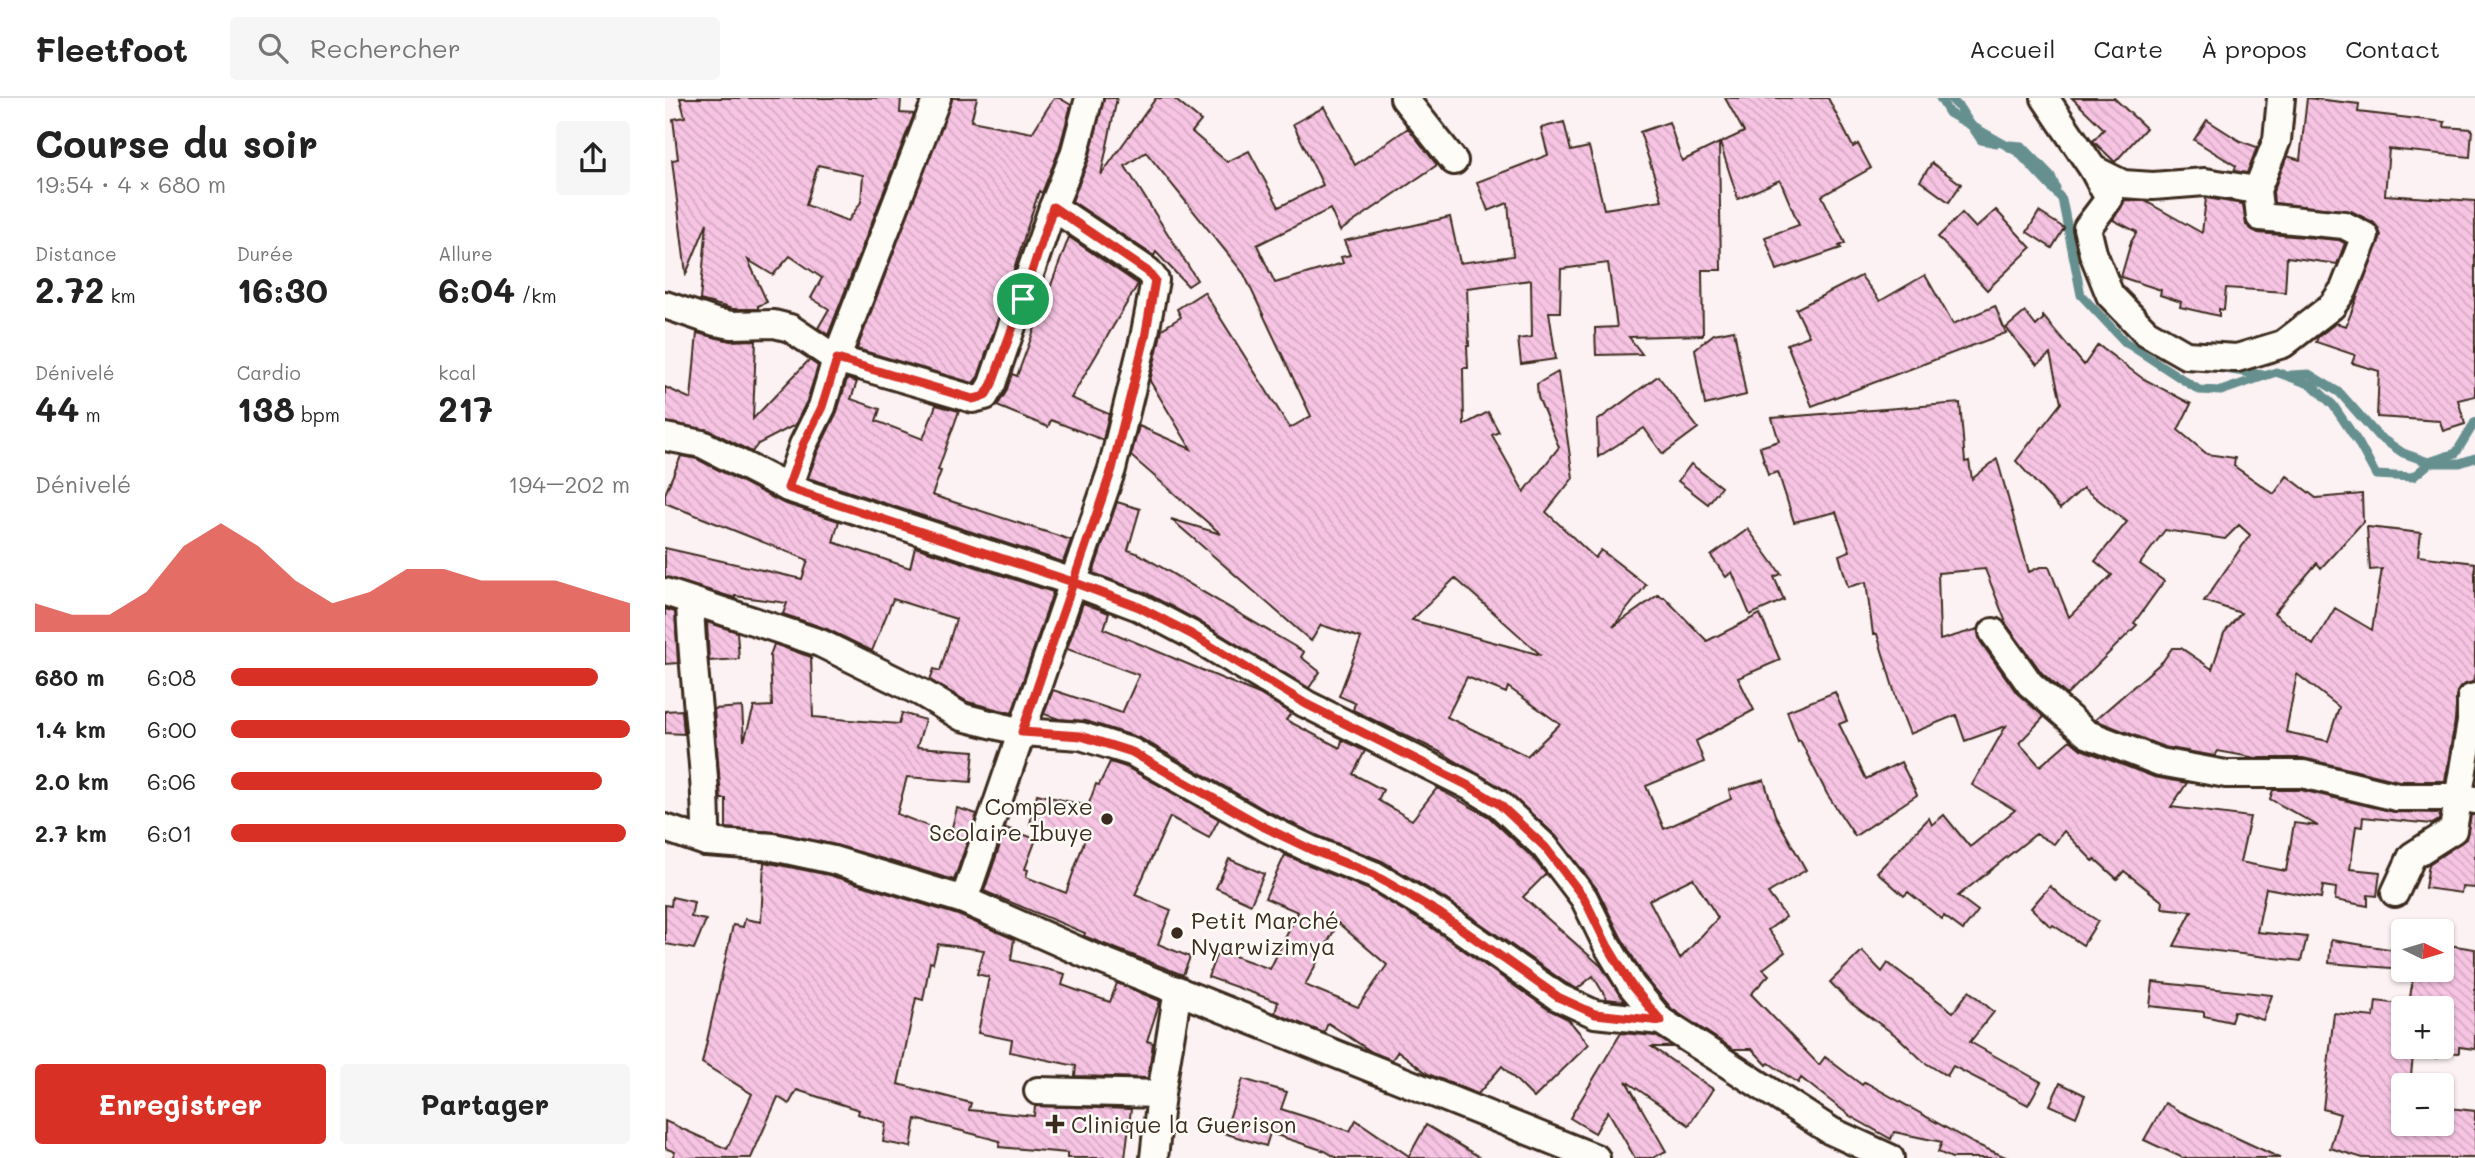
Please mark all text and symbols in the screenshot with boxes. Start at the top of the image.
search box [230,17,720,80]
text: Fleetfoot [35,27,188,70]
icon: search [254,29,292,67]
text: Rechercher [310,31,461,65]
text: Accueil [1969,33,2055,64]
text: Carte [2093,33,2163,64]
text: À propos [2201,33,2307,64]
text: Contact [2345,33,2440,64]
text: Course du soir [35,118,318,168]
button: share [556,121,630,195]
text: 19:54 · 4 × 680 m [35,169,226,199]
text: Distance [35,241,117,266]
text: Durée [237,241,293,266]
text: Allure [438,241,493,266]
text: 2.72 [35,266,104,312]
text: 16:30 [237,266,328,312]
text: 6:04 [438,266,515,312]
pin [993,269,1053,329]
icon: arrive [1004,280,1042,318]
text: km [104,283,136,308]
text: /km [515,283,557,308]
text: Dénivelé [35,360,115,385]
text: Cardio [237,360,301,385]
text: kcal [438,360,476,385]
text: 44 [35,385,79,431]
text: 138 [237,385,295,431]
text: 217 [438,385,493,431]
text: m [79,402,101,427]
text: bpm [295,402,340,427]
text: Dénivelé [35,469,131,499]
text: 194–202 m [508,469,630,499]
text: 680 m [35,662,105,692]
text: 6:08 [147,662,196,692]
text: 1.4 km [35,714,106,744]
text: 6:00 [147,714,196,744]
text: 2.0 km [35,766,109,796]
text: 6:06 [147,766,196,796]
place label: Complexe Scolaire Ibuye [929,791,1093,847]
marker: Complexe Scolaire Ibuye [1099,811,1115,827]
text: 2.7 km [35,818,107,848]
text: 6:01 [147,818,193,848]
place label: Petit Marché Nyarwizimya [1191,905,1339,961]
north arrow [2391,919,2453,982]
map controls [2391,919,2454,1136]
marker: Petit Marché Nyarwizimya [1169,925,1185,941]
button: + [2391,996,2454,1059]
button: Enregistrer [35,1064,326,1144]
button: Partager [340,1064,630,1144]
button: − [2391,1073,2454,1136]
place label: Clinique la Guerison [1071,1109,1296,1139]
marker: Clinique la Guerison [1045,1114,1065,1134]

